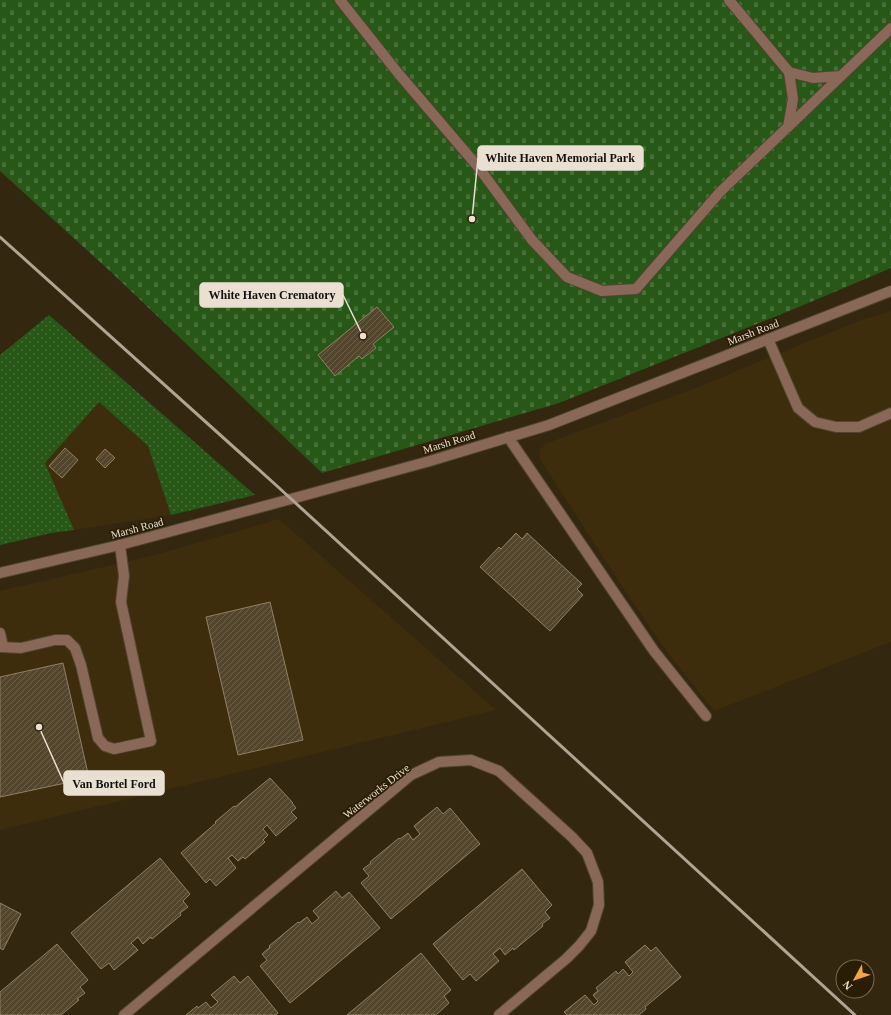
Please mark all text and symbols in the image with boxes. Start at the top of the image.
callout: White Haven Memorial Park [478,146,643,170]
text: White Haven Memorial Park [485,151,635,165]
callout: White Haven Crematory [200,283,343,307]
text: White Haven Crematory [208,288,336,302]
street label: Marsh Road [726,317,781,347]
street label: Marsh Road [421,428,477,456]
street label: Marsh Road [109,515,165,541]
street label: Waterworks Drive [341,761,412,821]
callout: Van Bortel Ford [64,771,164,795]
text: Van Bortel Ford [72,777,156,791]
north arrow [835,959,875,999]
text: N [840,978,854,992]

